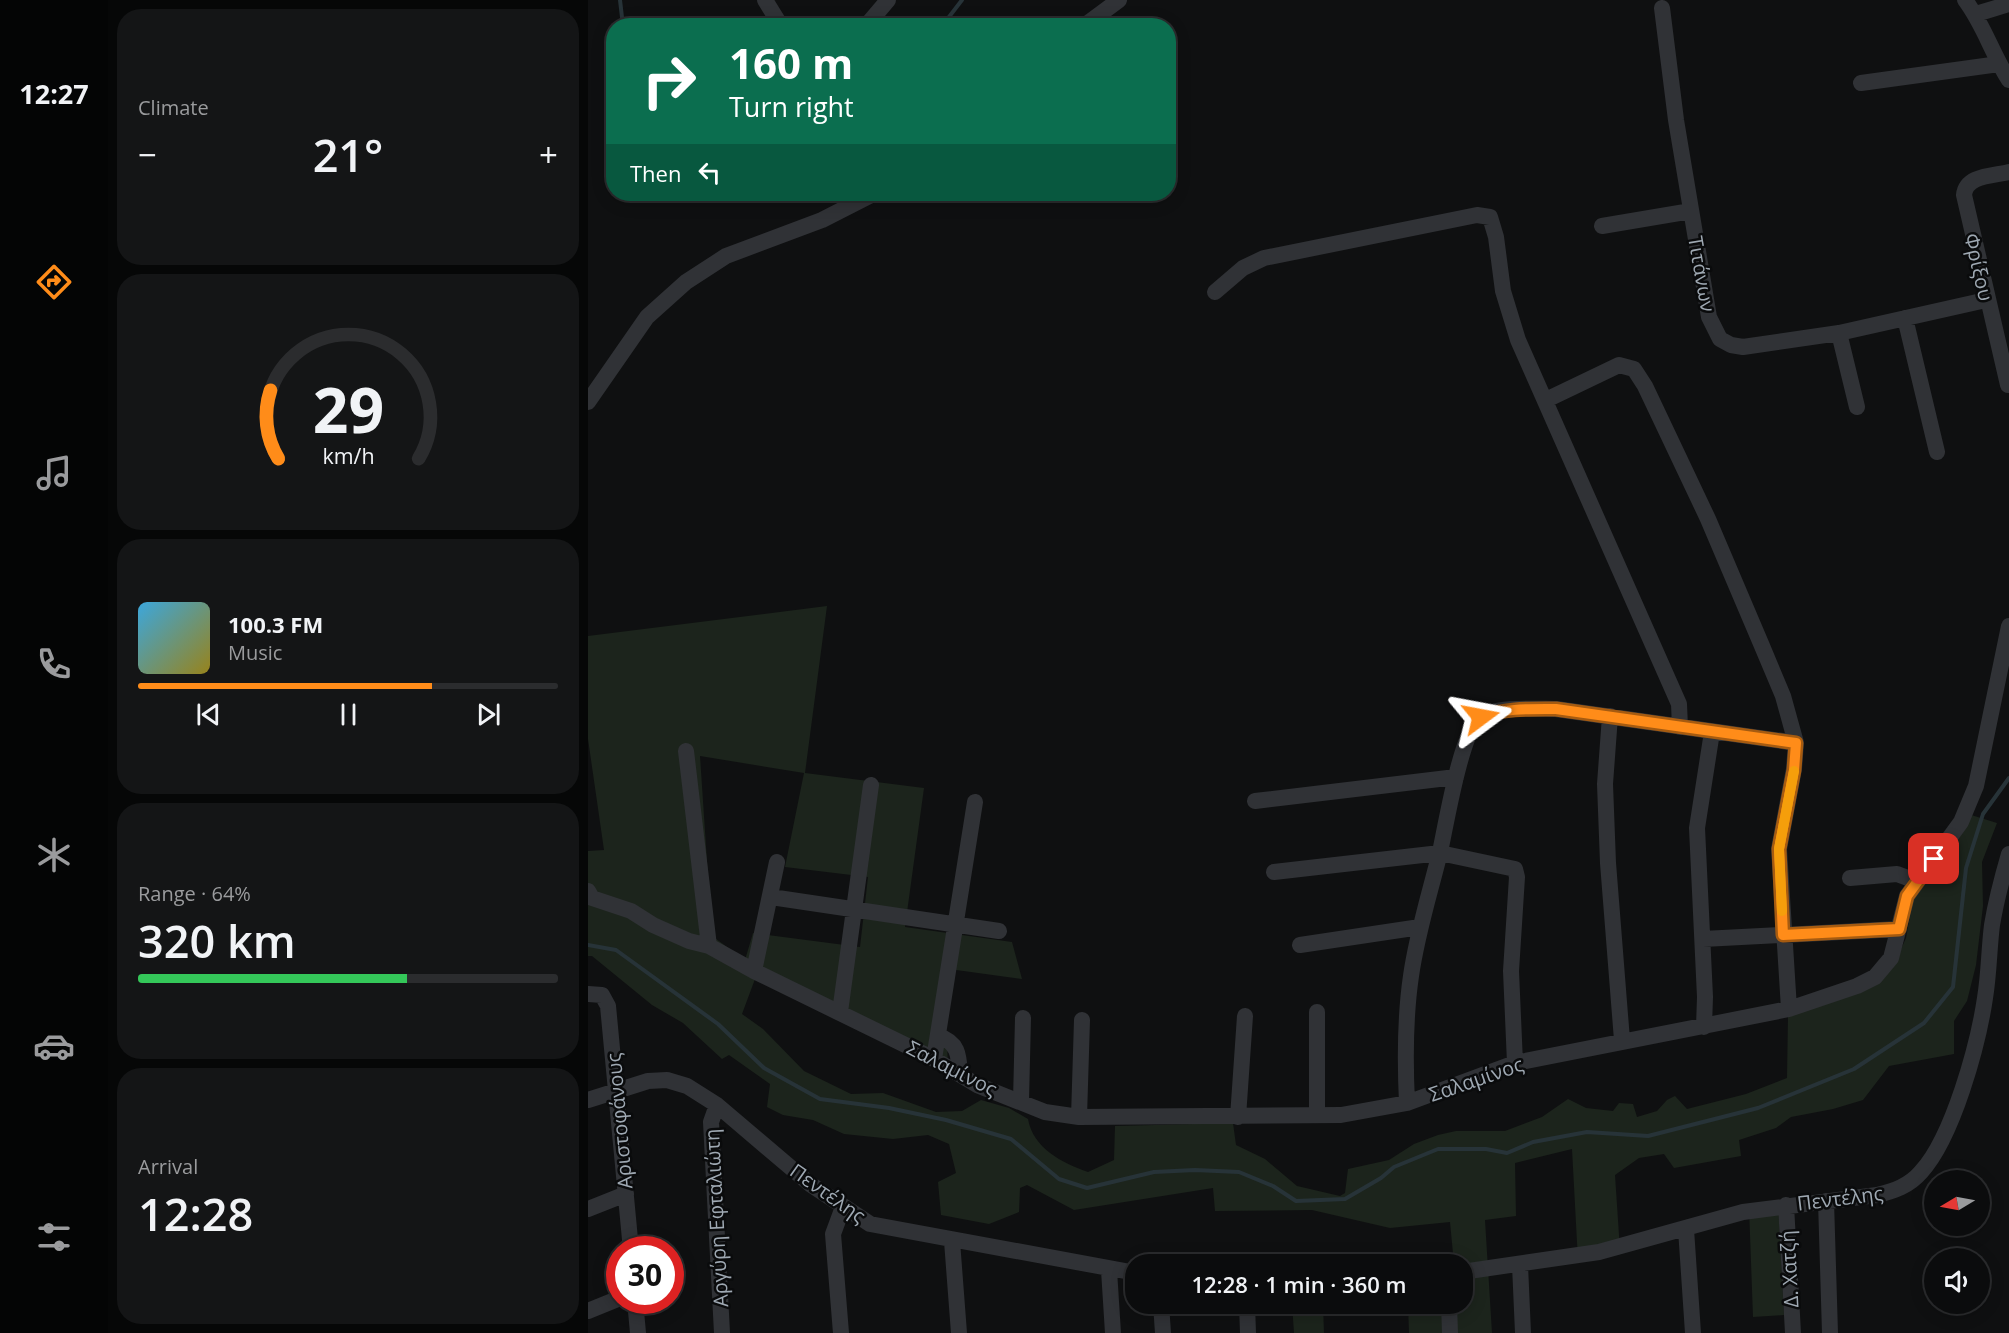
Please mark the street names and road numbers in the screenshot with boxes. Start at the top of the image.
street label: Φρίξου [1958,231,2000,303]
street label: Τιτάνων [1682,234,1722,314]
street label: Σαλαμίνος [902,1034,1002,1102]
street label: Σαλαμίνος [1425,1050,1527,1108]
street label: Αριστοφάνους [600,1052,638,1190]
street label: Αργύρη Εφταλιώτη [698,1128,734,1308]
street label: Πεντέλης [785,1157,871,1229]
street label: Πεντέλης [1795,1179,1885,1217]
street label: Δ. Χατζή [1773,1230,1805,1308]

